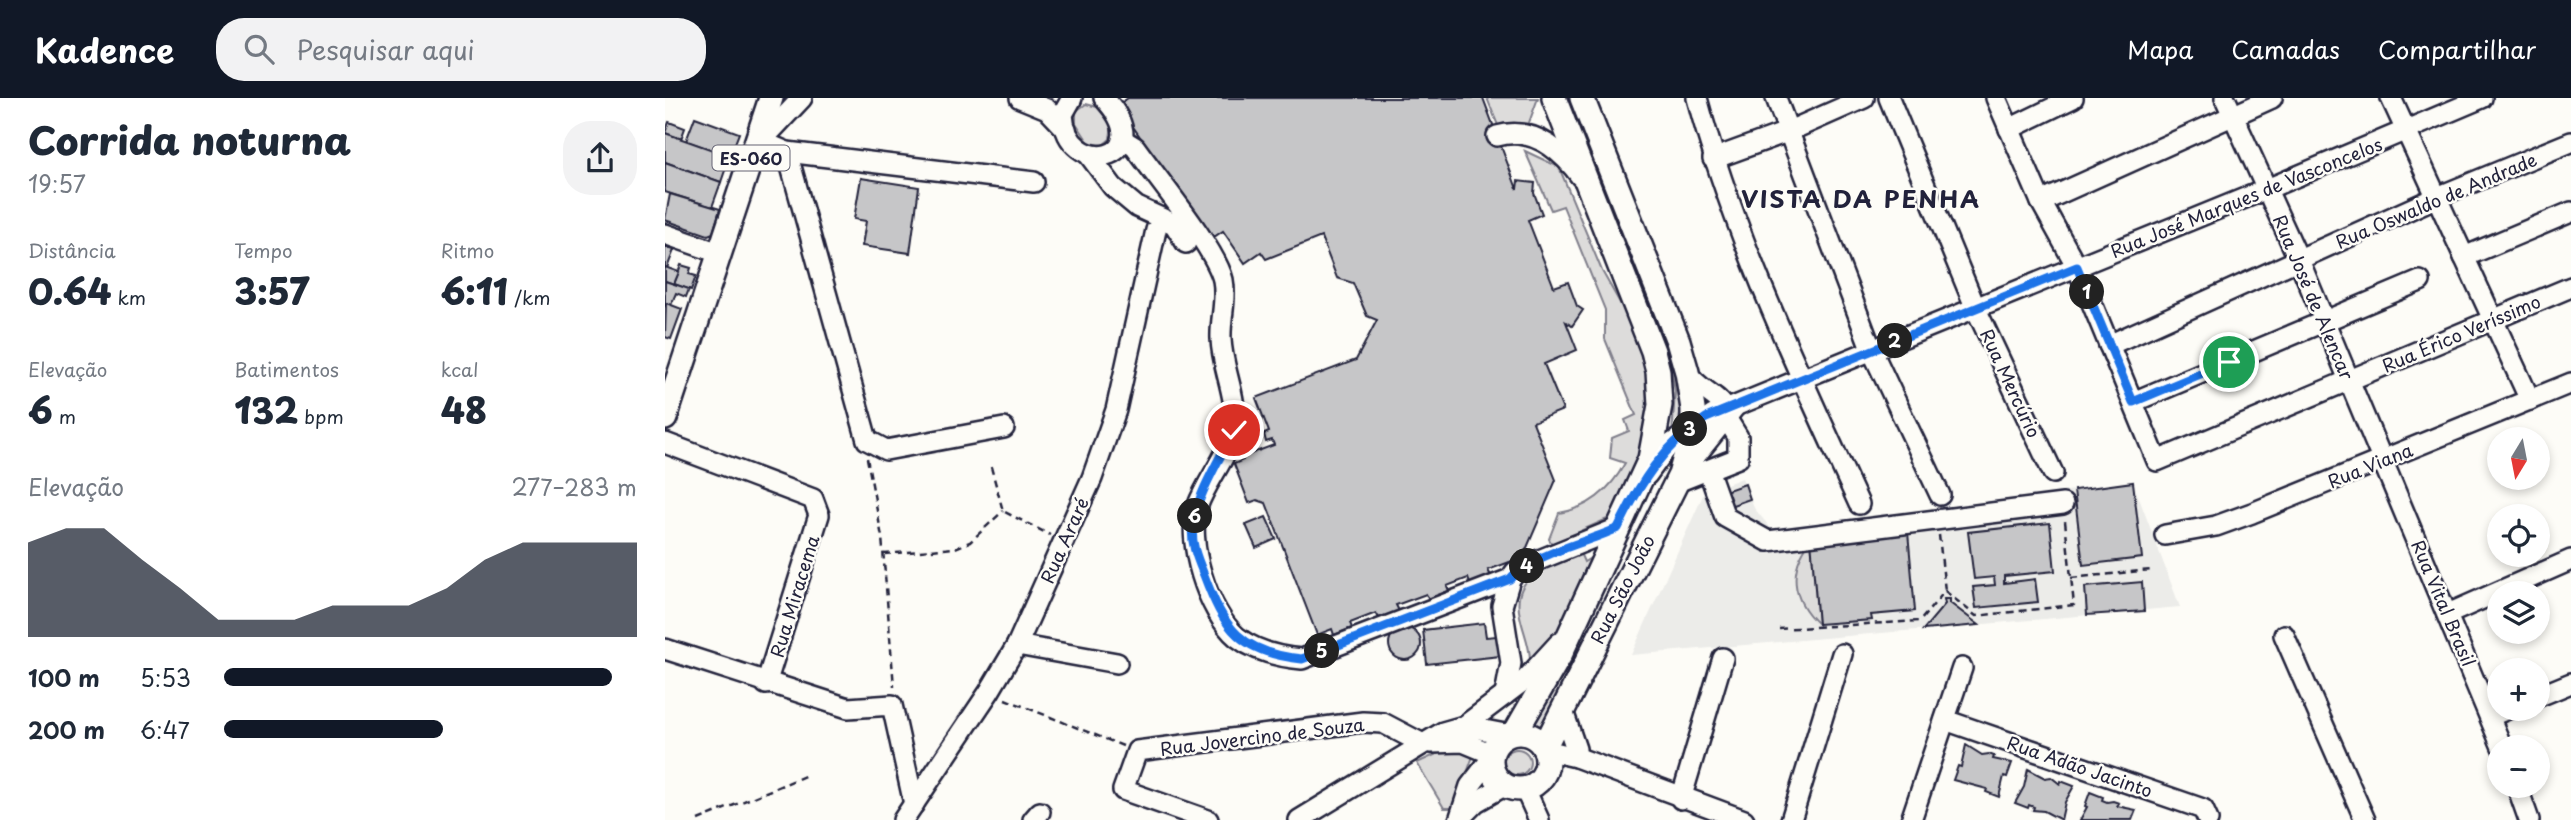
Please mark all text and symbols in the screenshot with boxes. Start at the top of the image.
search box [216,18,706,81]
text: Kadence [35,24,174,74]
icon: search [240,30,278,68]
text: Pesquisar aqui [296,30,475,69]
text: Mapa [2127,31,2193,67]
text: Camadas [2231,31,2340,67]
text: Compartilhar [2378,31,2536,67]
text: Corrida noturna [28,111,351,168]
button: share [563,121,637,195]
street label: Rua José Marques de Vasconcelos [2106,130,2386,264]
street label: Rua Oswaldo de Andrade [2331,145,2541,255]
road number: ES-060 [713,146,789,170]
text: 19:57 [28,166,86,201]
district label: VISTA DA PENHA [1741,180,1981,216]
street label: Rua José de Alencar [2267,210,2361,384]
text: Distância [28,236,116,264]
text: Tempo [234,236,292,264]
text: Ritmo [441,236,494,264]
text: 0.64 [28,264,111,317]
text: 3:57 [234,264,310,317]
text: 6:11 [441,264,508,317]
pin: 1 [2069,274,2105,310]
text: 1 [2082,277,2091,305]
text: km [111,283,146,311]
text: /km [508,283,551,311]
street label: Rua Érico Veríssimo [2378,287,2544,379]
pin: 2 [1877,324,1913,358]
street label: Rua Mercúrio [1974,324,2048,442]
text: 2 [1888,326,1901,354]
pin [2199,332,2259,392]
icon: arrive [2210,343,2248,381]
text: Elevação [28,355,107,383]
text: Batimentos [234,355,339,383]
text: kcal [441,355,479,383]
text: 6 [28,383,53,436]
text: 132 [234,383,298,436]
text: 48 [441,383,487,436]
pin [1204,400,1264,460]
text: m [53,402,76,430]
text: bpm [298,402,344,430]
icon: check [1215,411,1253,449]
pin: 3 [1672,412,1707,446]
text: 3 [1683,414,1696,442]
north arrow [2487,427,2550,490]
map controls [2487,427,2550,798]
street label: Rua Viana [2323,435,2417,494]
text: Elevação [28,469,124,504]
text: 277–283 m [511,469,637,504]
street label: Rua Araré [1033,493,1095,587]
pin: 6 [1177,498,1213,534]
text: 6 [1188,501,1201,529]
button: locate [2487,504,2550,567]
street label: Rua São João [1583,530,1661,648]
street label: Rua Miracema [763,531,826,660]
street label: Rua Vital Brasil [2405,536,2483,670]
pin: 4 [1509,548,1545,584]
text: 4 [1520,551,1533,579]
button: layers [2487,581,2550,644]
pin: 5 [1305,634,1339,668]
text: 5 [1315,636,1328,664]
button: + [2487,658,2550,721]
text: 100 m [28,660,100,695]
text: 5:53 [140,660,191,695]
street label: Rua Jovercino de Souza [1158,710,1366,762]
text: 200 m [28,712,105,747]
text: 6:47 [140,712,190,747]
street label: Rua Adão Jacinto [2004,728,2156,804]
button: − [2487,735,2550,798]

